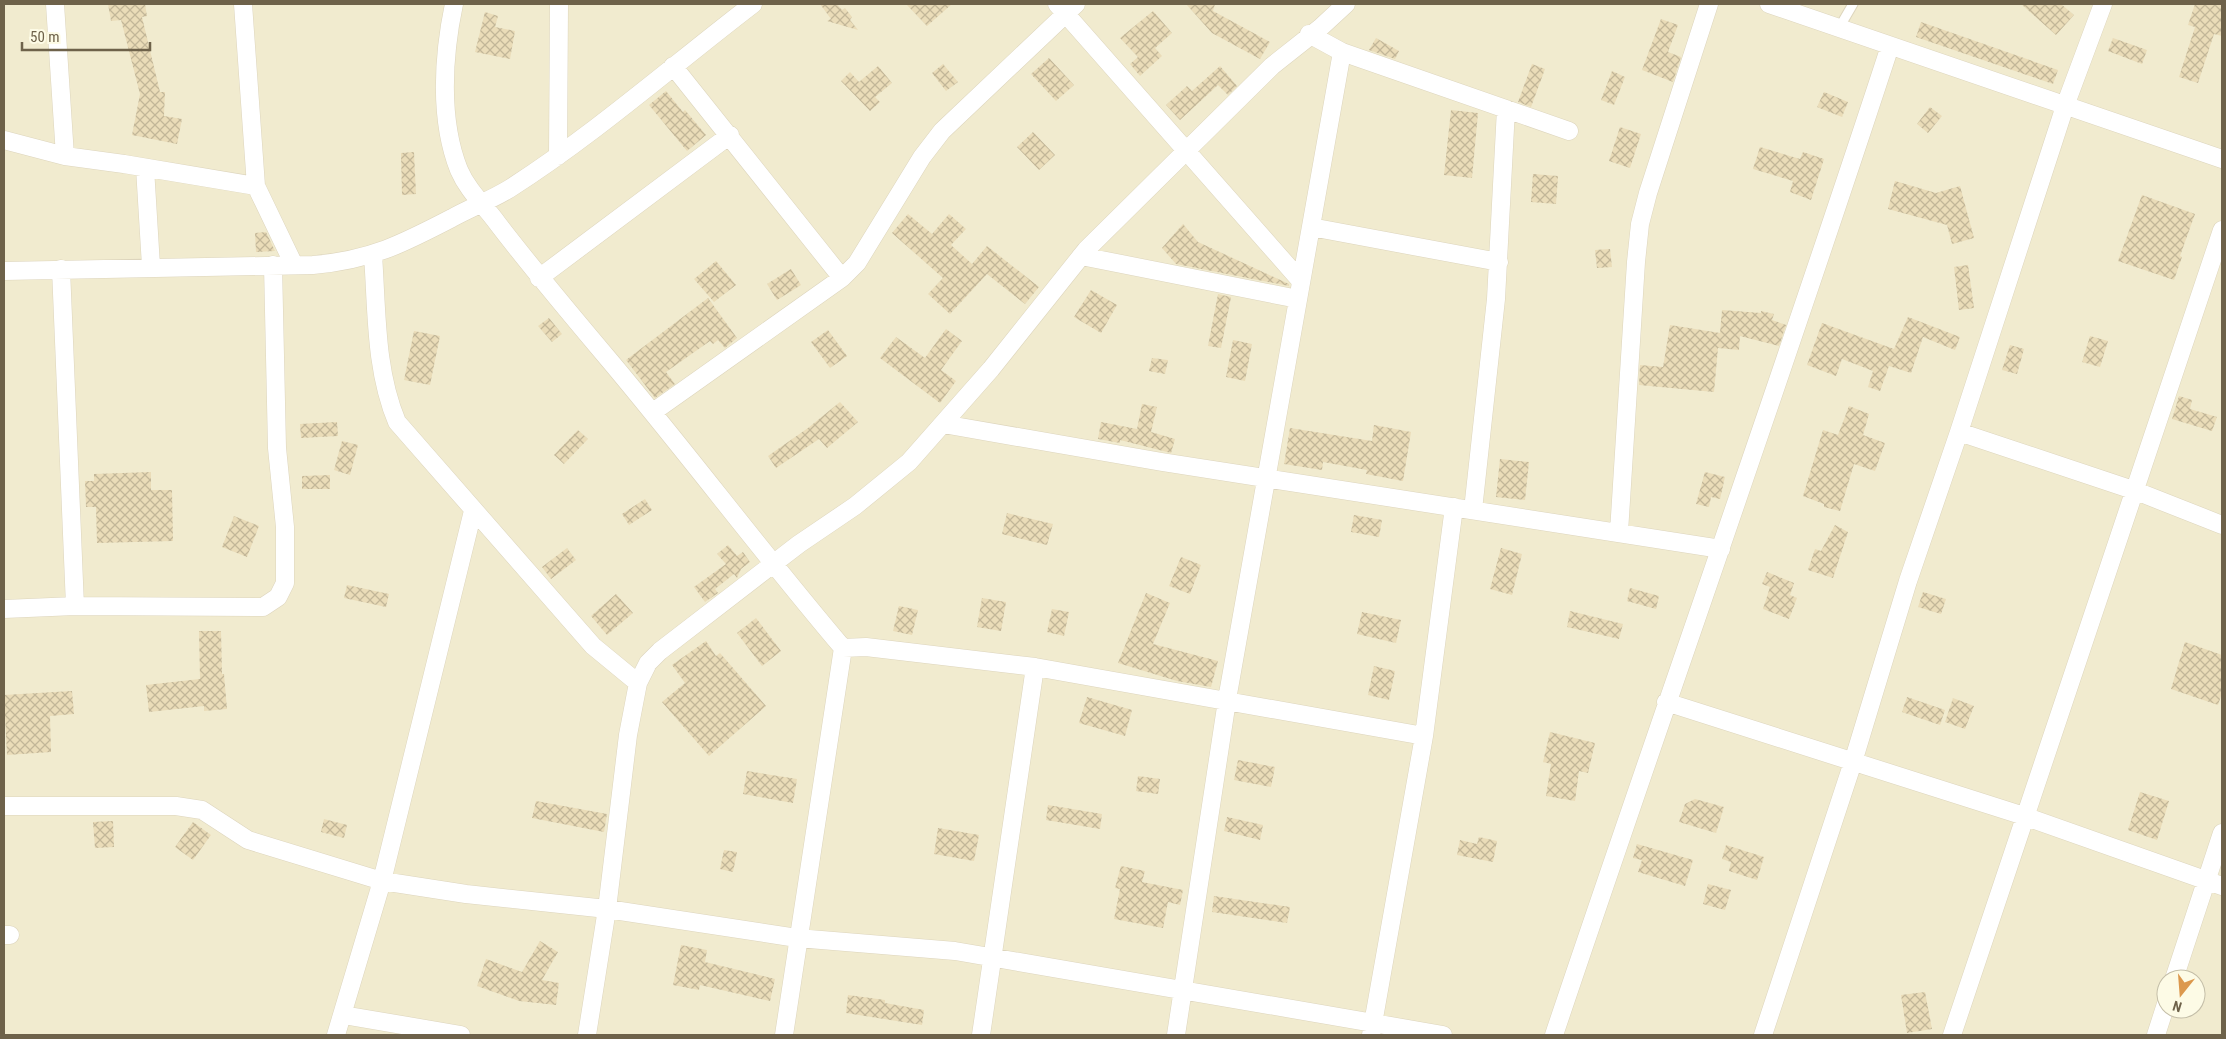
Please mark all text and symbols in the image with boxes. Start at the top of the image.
scale bar [22,20,150,52]
text: 50 m [30,28,60,46]
north arrow [2156,969,2206,1019]
text: N [2171,998,2184,1015]

